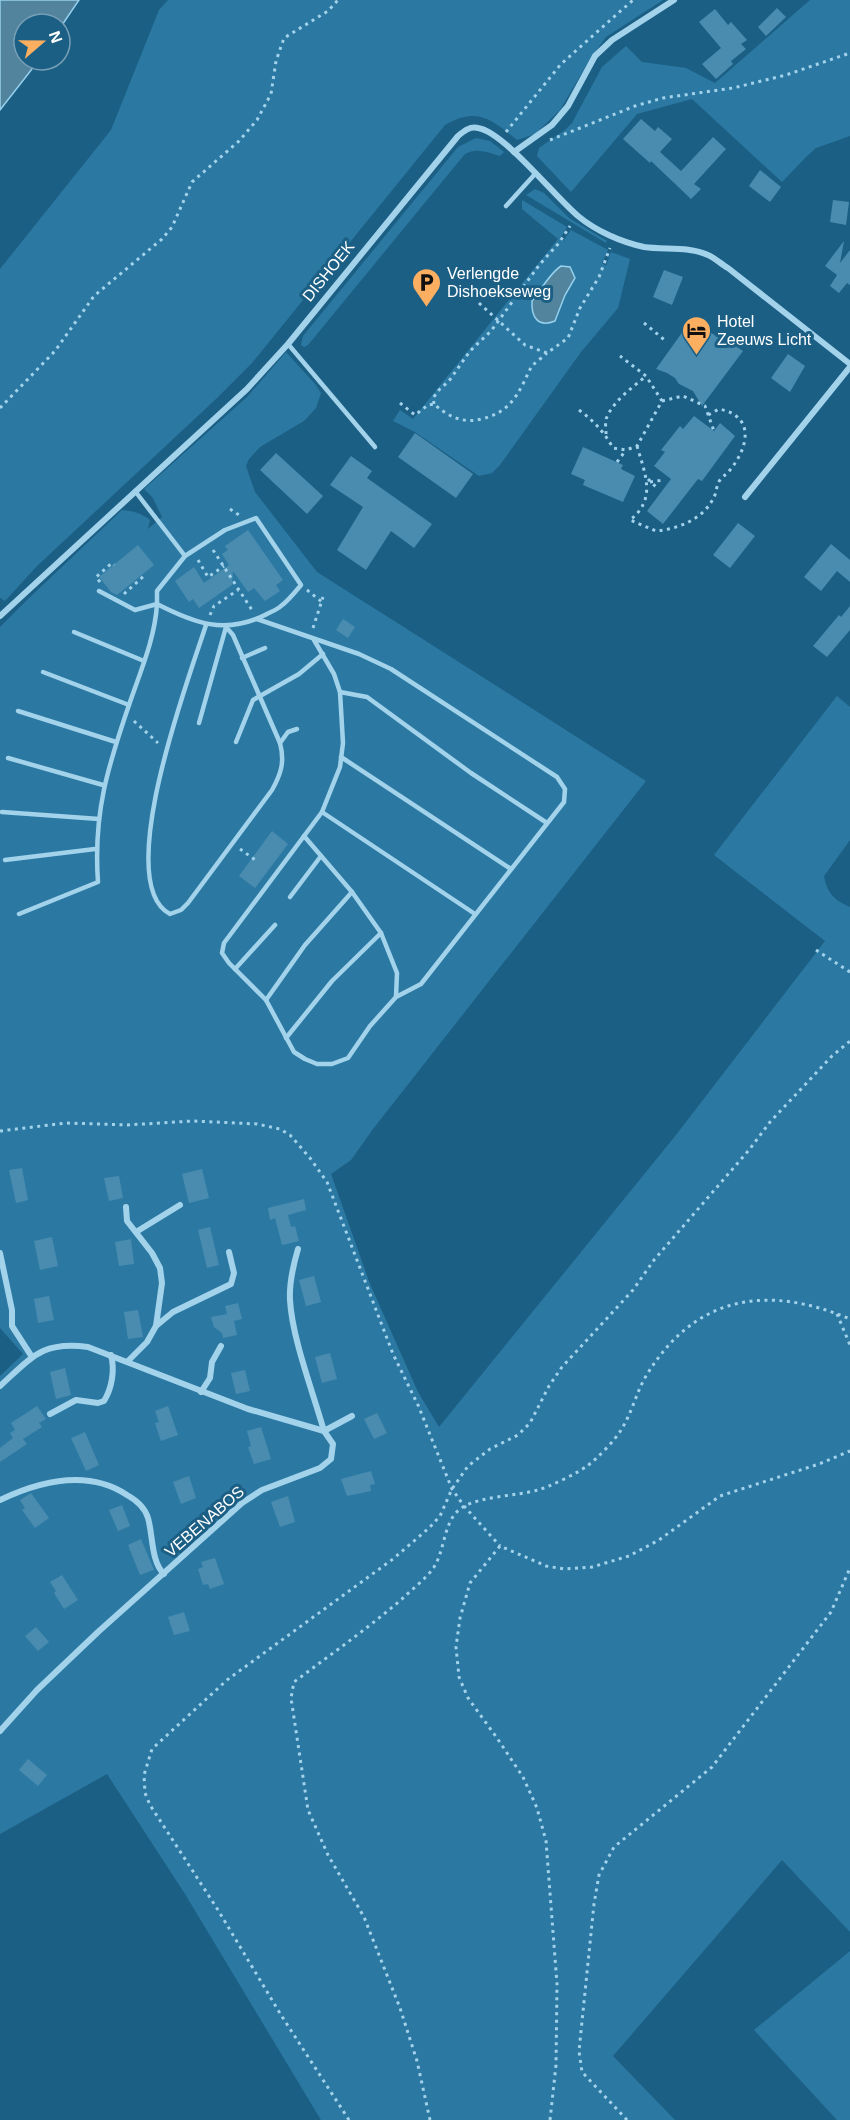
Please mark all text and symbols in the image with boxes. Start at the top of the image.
north arrow [12,12,72,72]
text: N [46,29,66,45]
street label: DISHOEK [299,238,358,305]
place label: Verlengde Dishoekseweg [447,265,551,300]
parking icon: Verlengde Dishoekseweg [410,266,442,308]
place label: Hotel Zeeuws Licht [717,313,812,348]
hotel icon: Hotel Zeeuws Licht [680,314,712,356]
street label: VEBENABOS [162,1483,247,1560]

